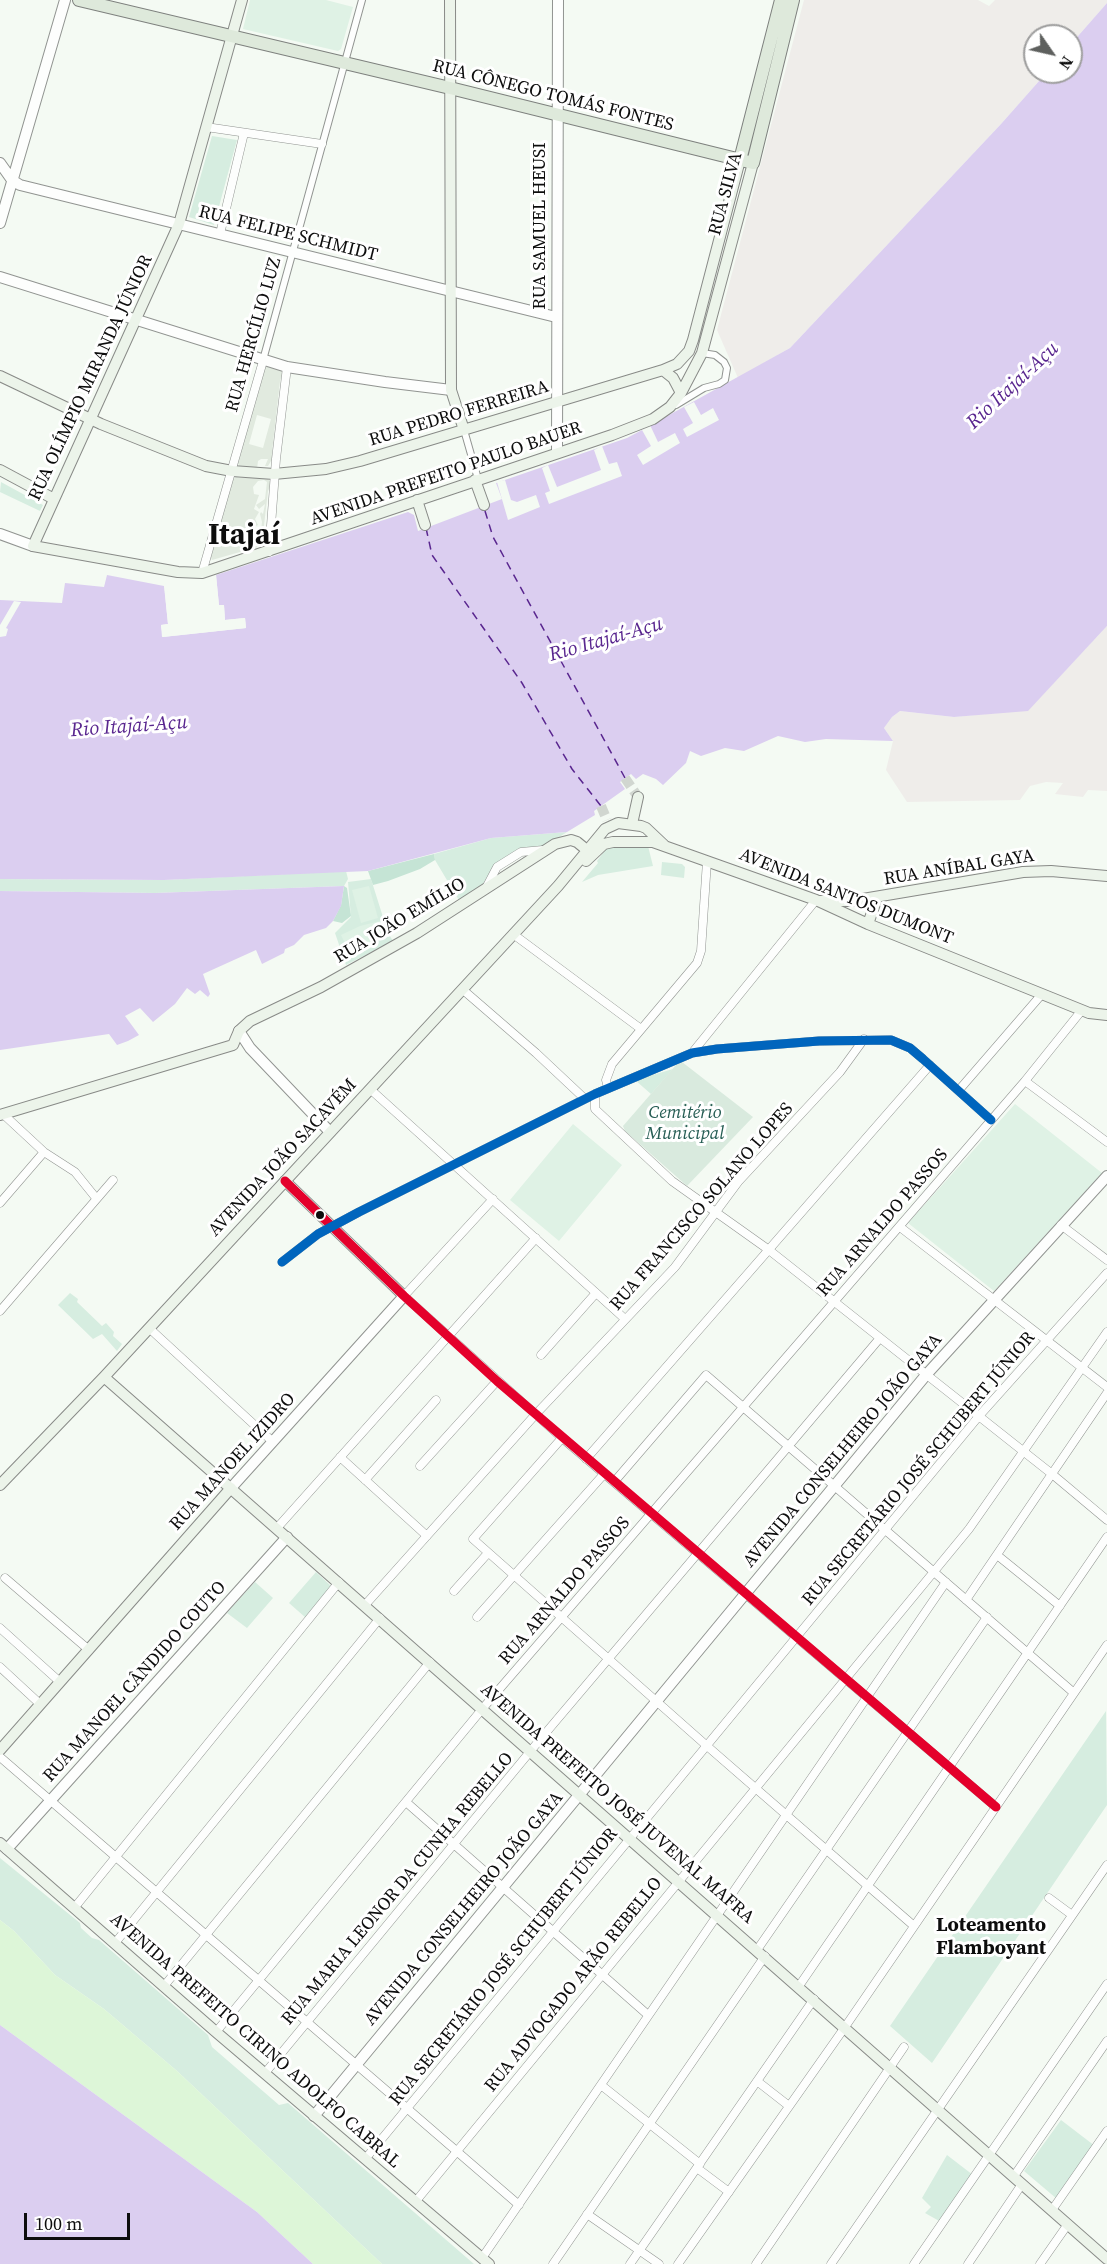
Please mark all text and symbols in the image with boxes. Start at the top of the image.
north arrow [1023,24,1083,84]
text: N [1054,52,1079,74]
street label: RUA CÔNEGO TOMÁS FONTES [430,56,676,136]
street label: RUA SAMUEL HEUSI [529,142,551,310]
street label: RUA SILVA [705,150,747,238]
street label: RUA FELIPE SCHMIDT [196,201,380,267]
street label: RUA OLÍMPIO MIRANDA JÚNIOR [24,252,158,504]
street label: RUA HERCÍLIO LUZ [222,255,286,415]
water label: Rio Itajaí-Açu [962,337,1064,435]
street label: RUA PEDRO FERREIRA [367,376,551,452]
street label: AVENIDA PREFEITO PAULO BAUER [307,417,585,531]
district label: Itajaí [208,518,280,554]
water label: Rio Itajaí-Açu [546,612,666,668]
water label: Rio Itajaí-Açu [70,711,188,743]
street label: AVENIDA SANTOS DUMONT [736,844,956,950]
street label: RUA ANÍBAL GAYA [882,845,1036,891]
street label: RUA JOÃO EMÍLIO [331,873,469,969]
street label: AVENIDA JOÃO SACAVÉM [204,1075,362,1241]
street label: RUA FRANCISCO SOLANO LOPES [606,1099,798,1315]
park label: Cemitério Municipal [646,1102,724,1144]
street label: RUA ARNALDO PASSOS [813,1145,953,1301]
unlabelled marker [314,1209,326,1221]
street label: RUA SECRETÁRIO JOSÉ SCHUBERT JÚNIOR [798,1328,1040,1610]
street label: AVENIDA CONSELHEIRO JOÃO GAYA [739,1330,947,1572]
street label: RUA MANOEL IZIDRO [166,1389,300,1535]
street label: RUA ARNALDO PASSOS [495,1513,635,1669]
street label: RUA MANOEL CÂNDIDO COUTO [39,1577,231,1787]
street label: AVENIDA PREFEITO JOSÉ JUVENAL MAFRA [476,1679,758,1929]
street label: RUA MARIA LEONOR DA CUNHA REBELLO [277,1748,519,2030]
street label: AVENIDA CONSELHEIRO JOÃO GAYA [360,1788,568,2030]
street label: RUA SECRETÁRIO JOSÉ SCHUBERT JÚNIOR [385,1824,623,2110]
street label: RUA ADVOGADO ARÃO REBELLO [481,1873,667,2097]
street label: AVENIDA PREFEITO CIRINO ADOLFO CABRAL [105,1909,405,2173]
district label: Loteamento Flamboyant [936,1914,1046,1961]
scale bar [27,2201,134,2239]
text: 100 m [35,2211,82,2236]

